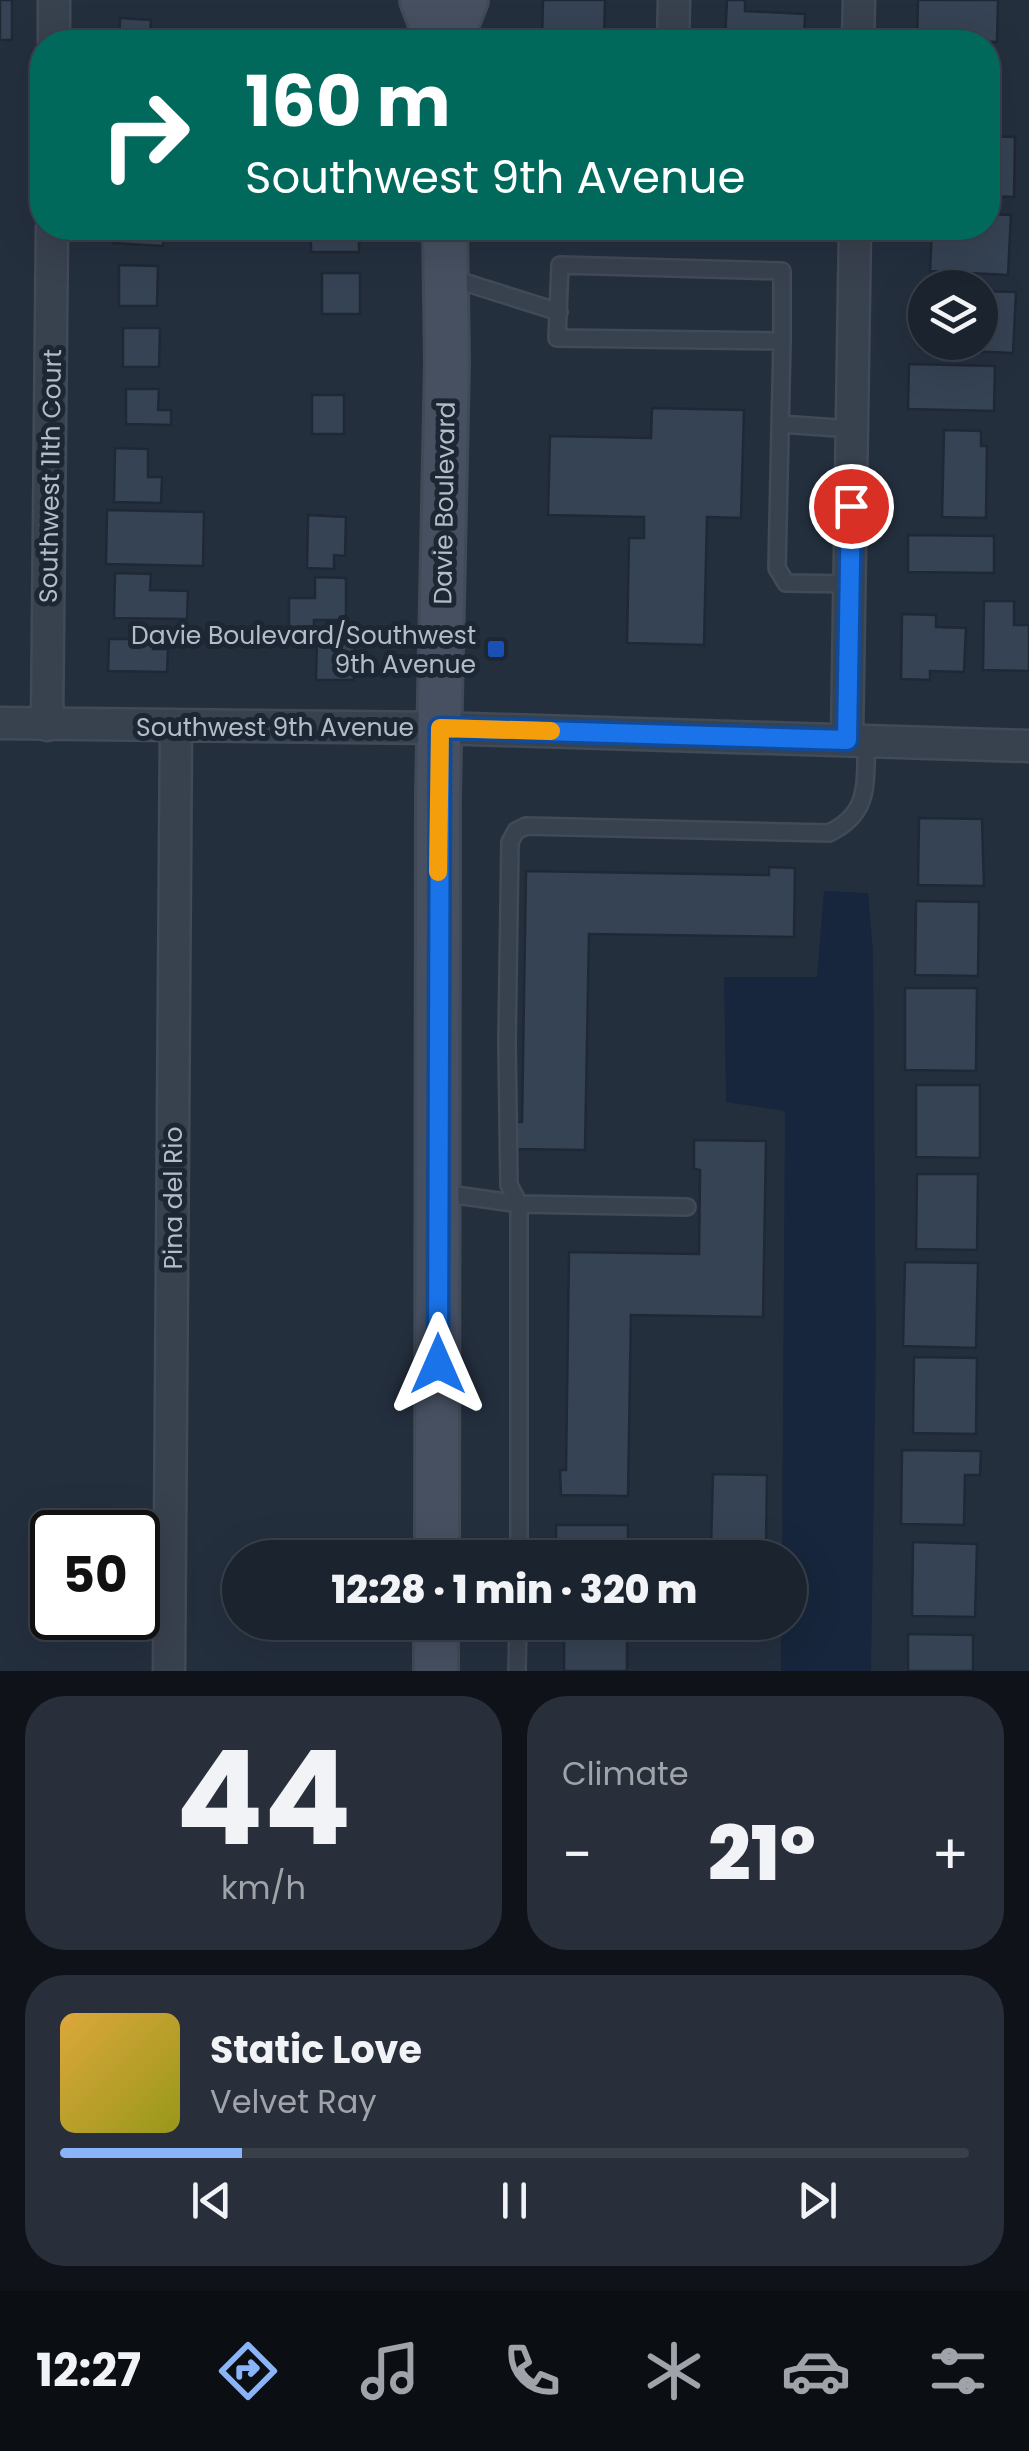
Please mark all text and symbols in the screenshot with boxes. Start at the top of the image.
text: 160 m [245,52,451,151]
icon: right [80,70,210,200]
text: Southwest 9th Avenue [245,146,745,209]
map controls [908,270,998,360]
button: layers [908,270,998,360]
street label: Southwest 11th Court [31,349,70,603]
street label: Davie Boulevard [425,401,464,605]
pin [809,464,894,549]
icon: arrive [824,479,879,534]
place label: Davie Boulevard/Southwest 9th Avenue [131,618,476,682]
marker: Davie Boulevard/Southwest 9th Avenue [485,638,507,660]
street label: Southwest 9th Avenue [136,710,414,745]
street label: Pina del Rio [156,1127,191,1269]
position arrow [386,1312,490,1416]
speed limit sign: 50 [30,1510,160,1640]
text: 12:28 · 1 min · 320 m [332,1563,697,1616]
text: 44 [175,1707,352,1890]
text: Climate [562,1751,689,1796]
text: 21° [708,1801,816,1906]
text: − [562,1816,592,1893]
text: + [931,1816,969,1893]
text: km/h [221,1865,306,1910]
text: Static Love [210,2023,422,2076]
text: Velvet Ray [210,2079,376,2124]
icon: previous [184,2173,239,2228]
icon: pause [487,2173,542,2228]
icon: next [790,2173,845,2228]
icon: directions [213,2336,283,2406]
icon: music [355,2336,425,2406]
icon: phone [497,2336,567,2406]
icon: climate [639,2336,709,2406]
icon: car [781,2336,851,2406]
icon: filters [923,2336,993,2406]
text: 12:27 [36,2339,141,2402]

